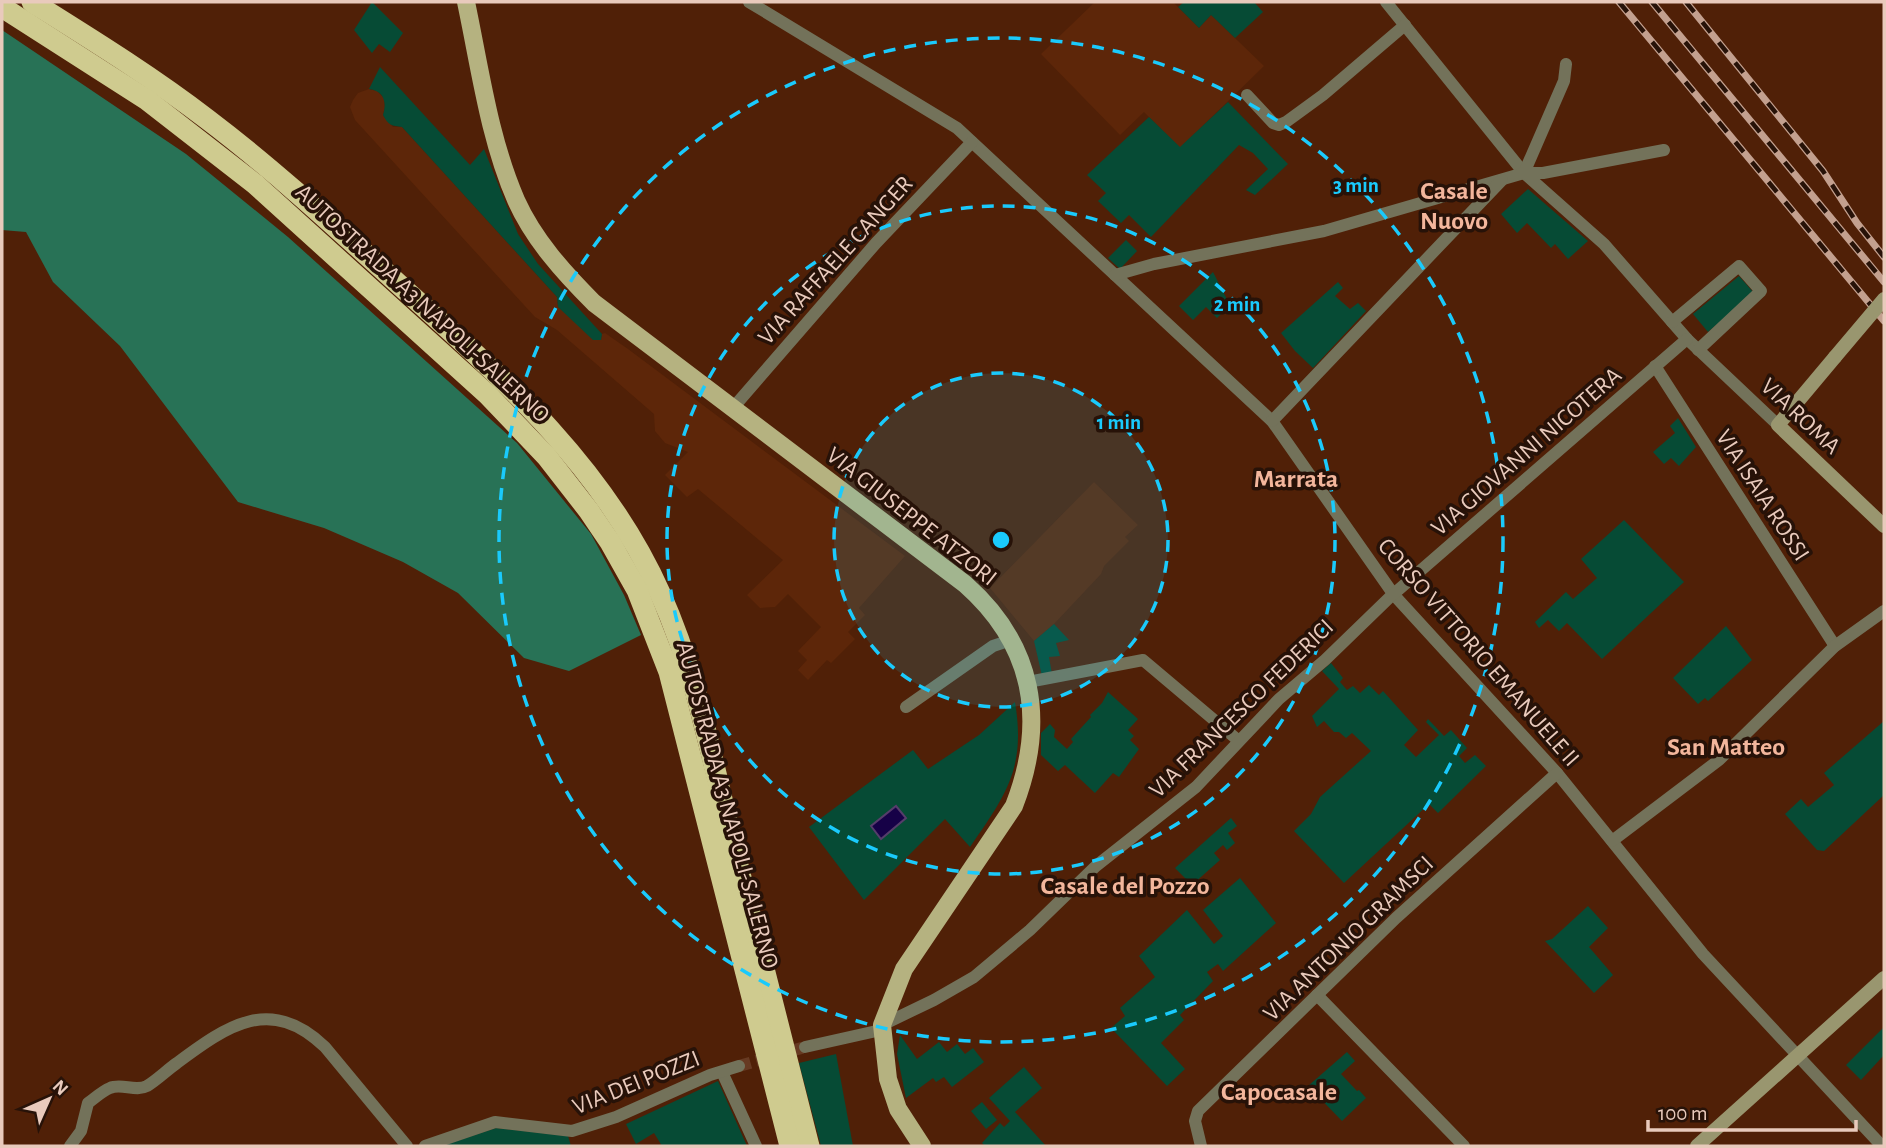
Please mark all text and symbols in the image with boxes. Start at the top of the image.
street label: VIA RAFFAELE CANGER [754,172,918,350]
text: 3 min [1333,175,1379,196]
district label: Casale Nuovo [1420,178,1488,234]
street label: AUTOSTRADA A3 NAPOLI-SALERNO [291,180,554,428]
text: 2 min [1214,294,1260,315]
street label: VIA GIOVANNI NICOTERA [1427,363,1626,540]
street label: VIA ROMA [1756,374,1845,459]
text: 1 min [1097,412,1141,433]
street label: VIA ISAIA ROSSI [1711,426,1813,565]
street label: VIA GIUSEPPE ATZORI [822,443,1001,591]
district label: Marrata [1254,466,1338,492]
centre of rings [989,528,1013,552]
street label: CORSO VITTORIO EMANUELE II [1373,534,1584,771]
street label: VIA FRANCESCO FEDERICI [1145,615,1338,803]
street label: AUTOSTRADA A3 NAPOLI-SALERNO [672,639,782,971]
district label: San Matteo [1667,734,1785,760]
street label: VIA ANTONIO GRAMSCI [1259,852,1438,1026]
district label: Casale del Pozzo [1040,873,1210,899]
street label: VIA DEI POZZI [569,1047,703,1119]
north arrow [14,1064,84,1134]
text: N [49,1077,71,1099]
district label: Capocasale [1221,1079,1337,1105]
scale bar [1648,1088,1856,1132]
text: 100 m [1658,1103,1708,1124]

